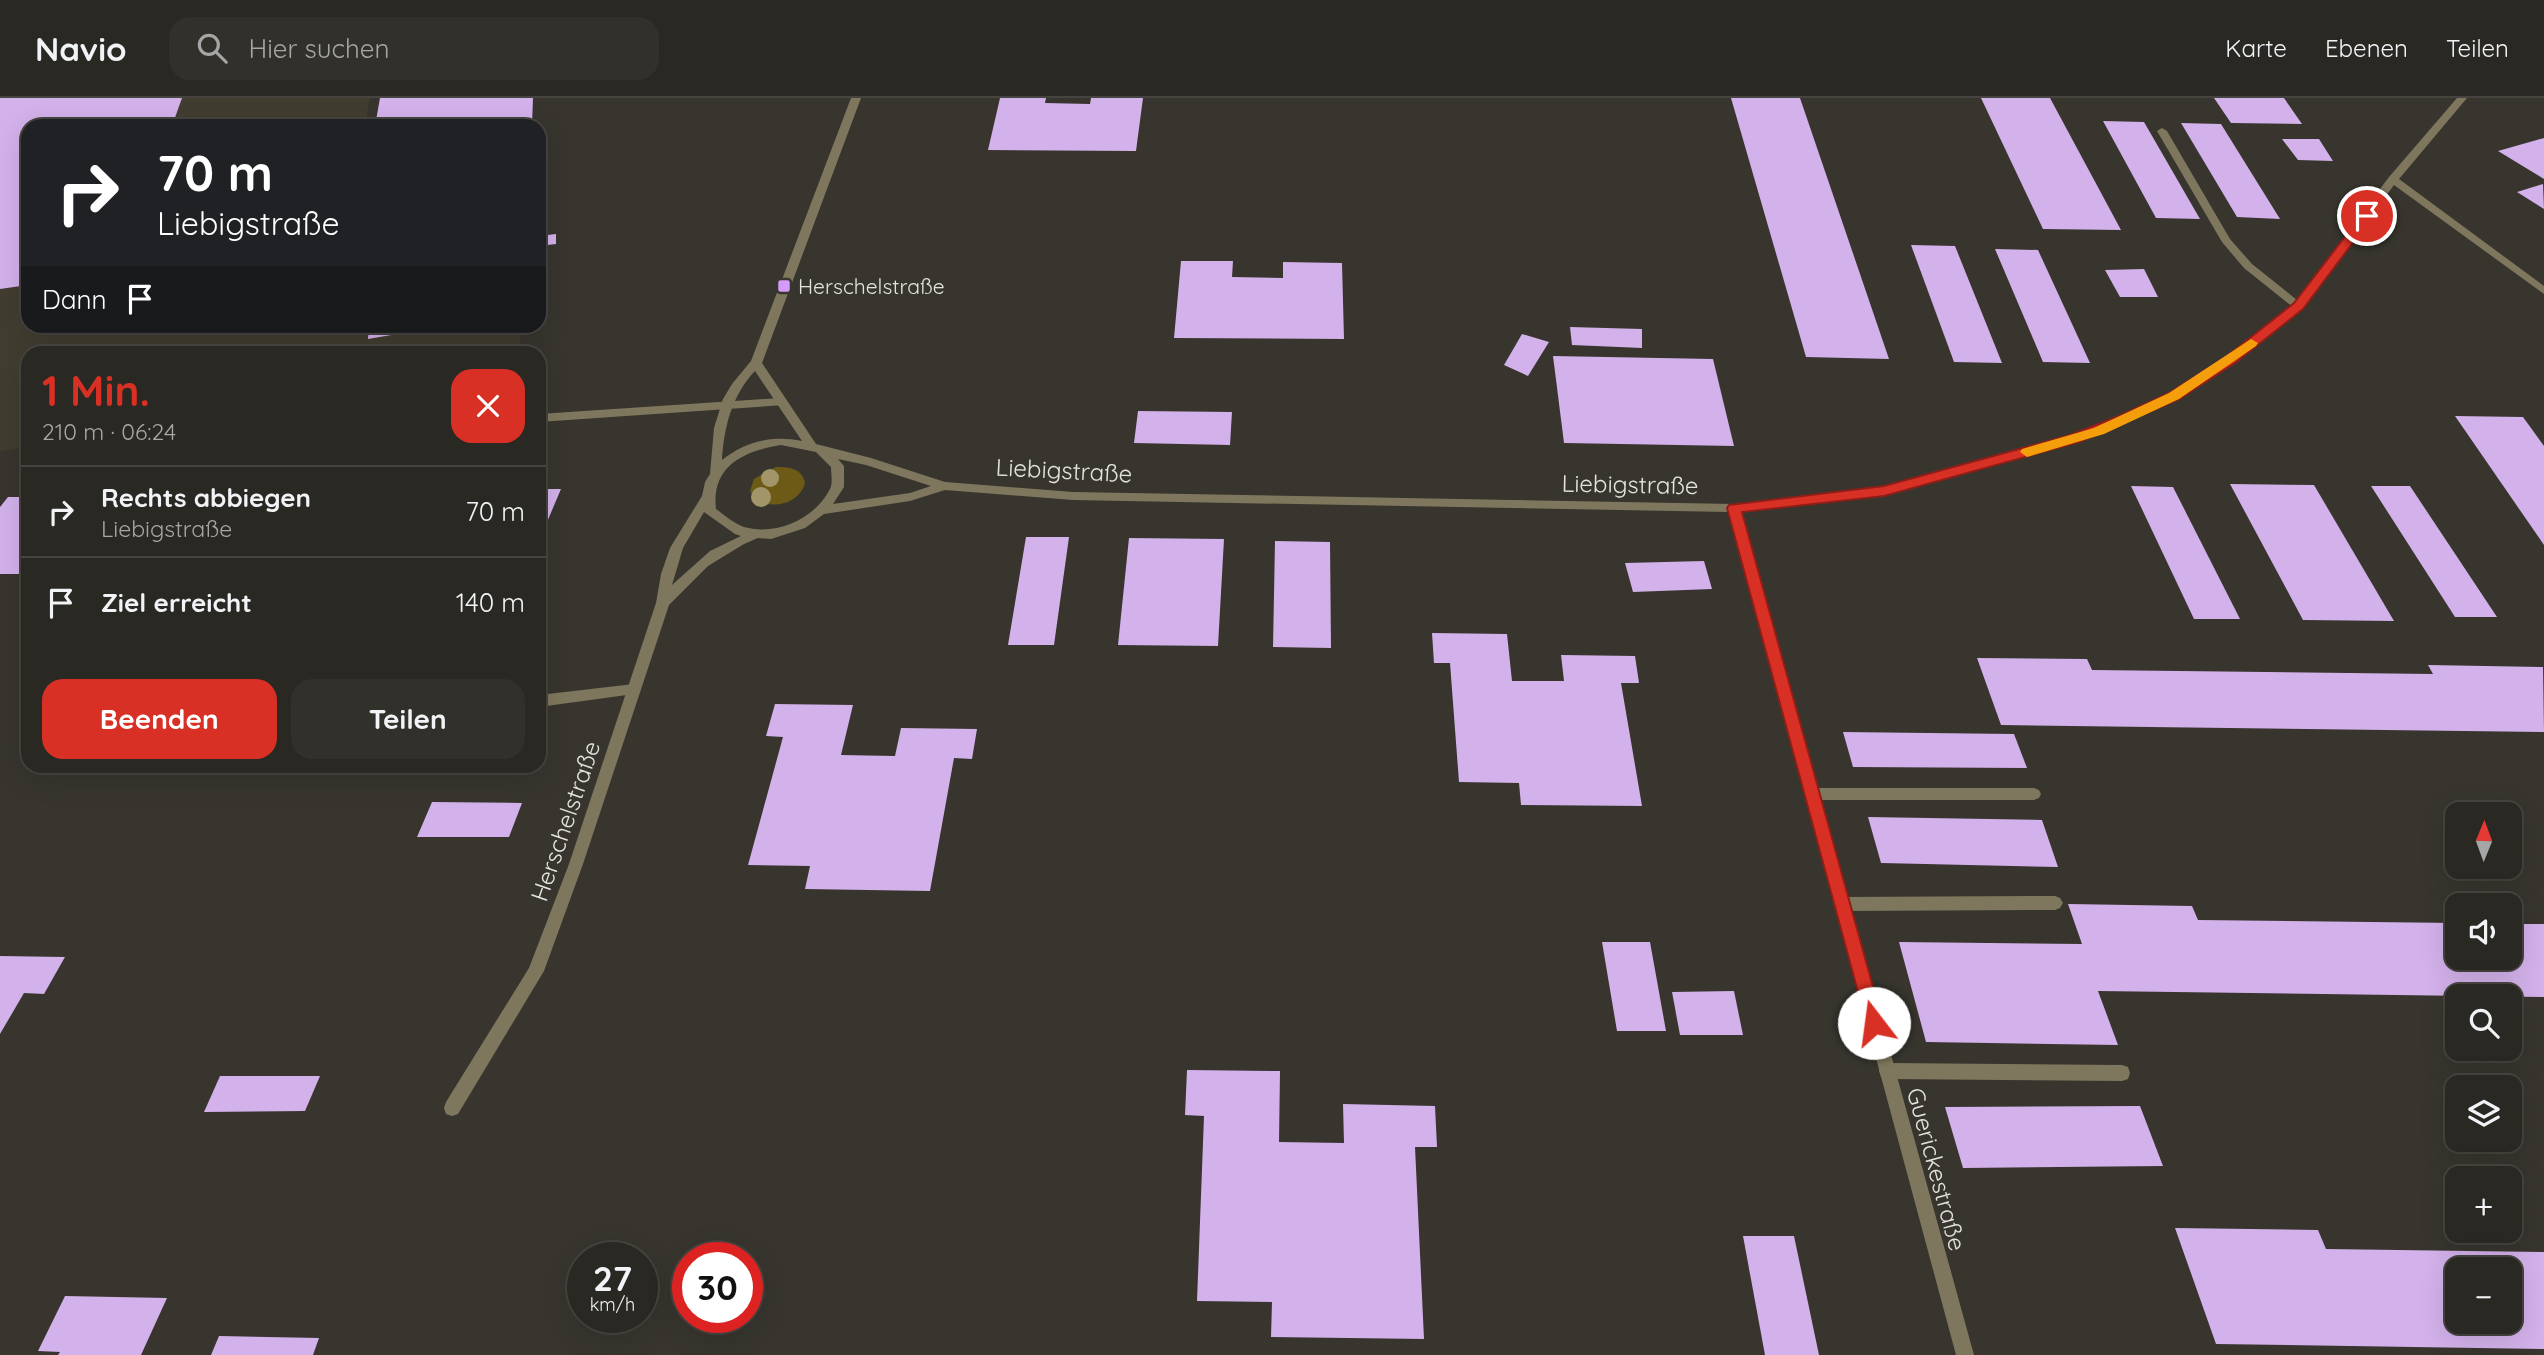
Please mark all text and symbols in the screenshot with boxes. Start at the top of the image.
search box [169,17,659,80]
text: Navio [35,28,127,69]
icon: search [193,29,231,67]
text: Hier suchen [249,32,390,65]
text: Karte [2225,33,2287,63]
text: Ebenen [2325,33,2408,63]
text: Teilen [2446,33,2509,63]
text: 70 m [157,142,273,203]
icon: right [42,147,133,238]
pin [2337,186,2397,246]
icon: arrive [2348,197,2386,235]
text: Liebigstraße [157,203,340,243]
place label: Herschelstraße [798,273,945,299]
marker: Herschelstraße [776,278,792,294]
icon: arrive [121,280,159,318]
text: Dann [42,283,107,316]
text: 1 Min. [42,364,150,417]
button: close [451,369,525,443]
text: 210 m · 06:24 [42,417,176,446]
street label: Liebigstraße [995,451,1133,489]
street label: Liebigstraße [1561,468,1699,500]
text: Rechts abbiegen [101,481,311,514]
icon: right [42,493,80,531]
text: 70 m [465,495,525,528]
text: Liebigstraße [101,514,232,543]
icon: arrive [42,584,80,622]
text: Ziel erreicht [101,586,252,619]
text: 140 m [456,586,525,619]
button: Beenden [42,679,277,759]
button: Teilen [291,679,525,759]
street label: Herschelstraße [524,737,606,905]
north arrow [2445,802,2522,878]
map controls [2445,802,2522,1334]
button: sound [2445,893,2522,970]
button: search [2445,984,2522,1061]
position arrow [1837,986,1911,1060]
button: layers [2445,1075,2522,1152]
street label: Guerickestraße [1901,1084,1973,1254]
button: + [2445,1166,2522,1243]
speed limit sign: 30 [672,1242,763,1333]
text: 27 [593,1256,632,1300]
button: − [2445,1257,2522,1334]
text: km/h [590,1293,635,1316]

